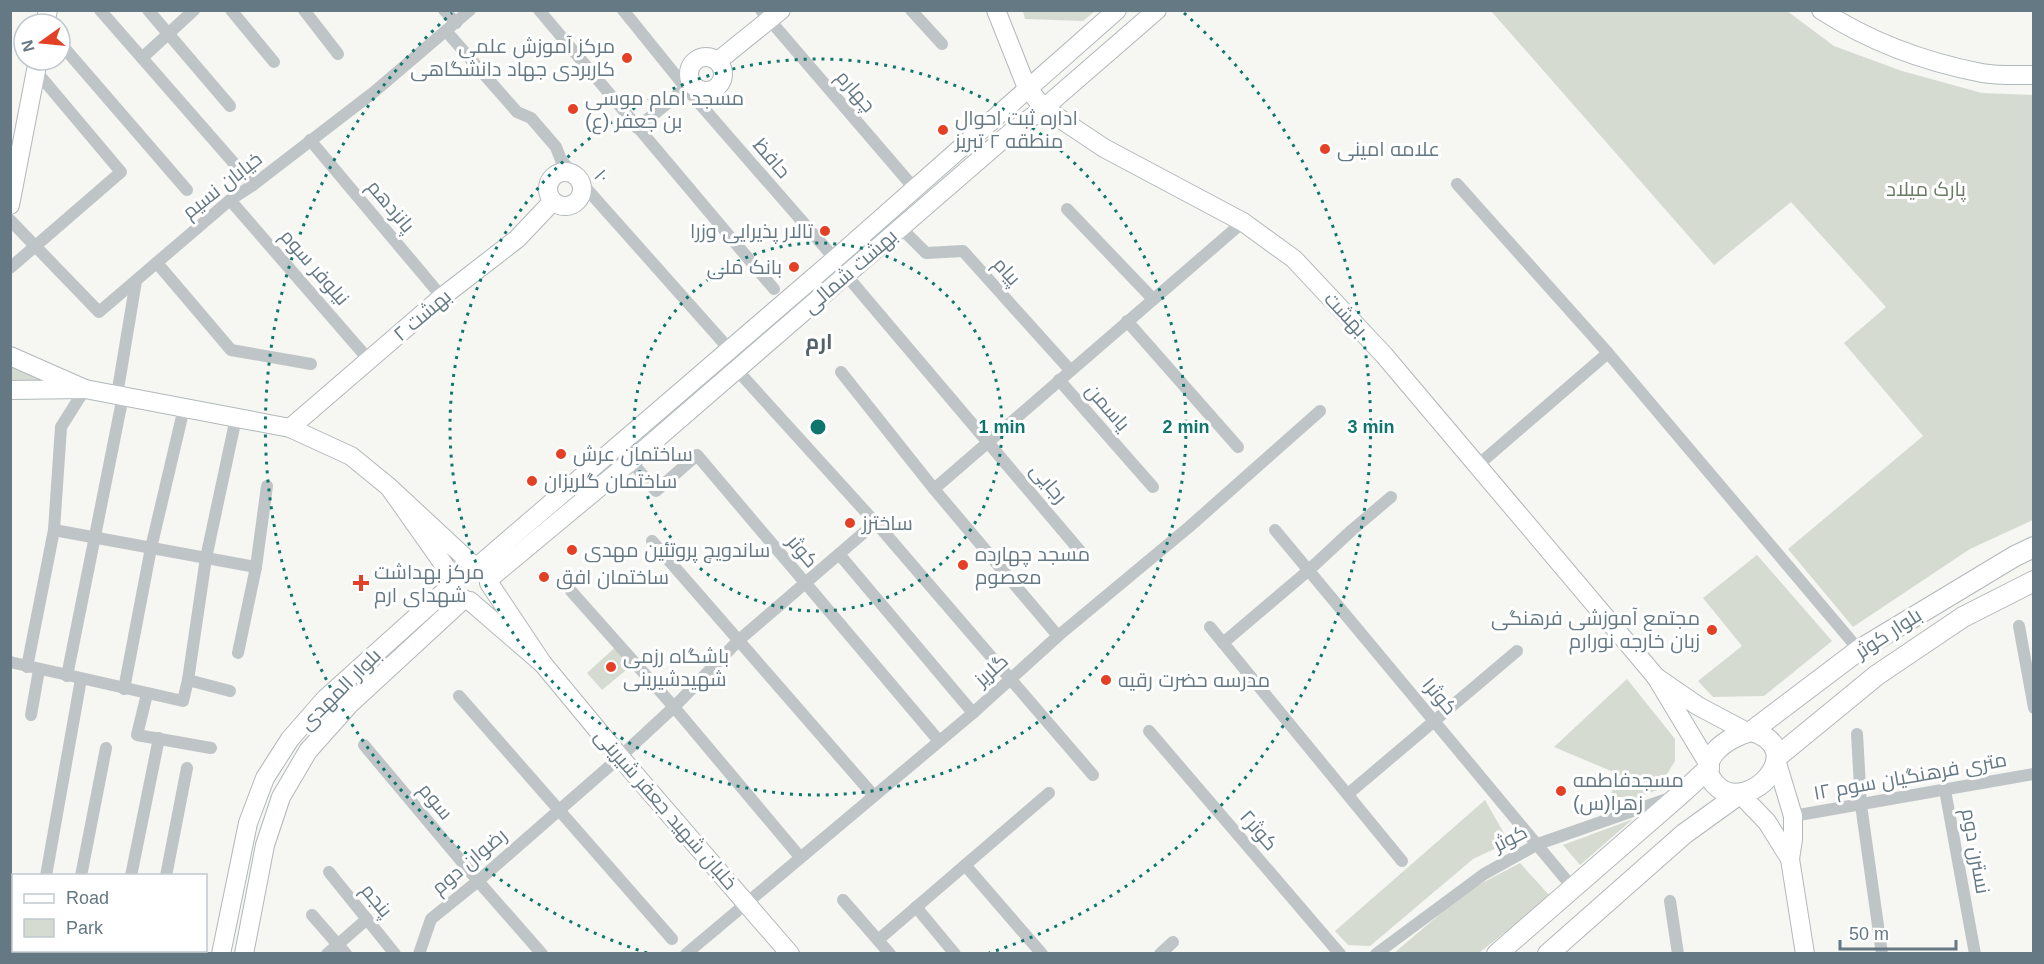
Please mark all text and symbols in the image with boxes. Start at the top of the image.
north arrow [12,12,72,72]
place label: مرکز آموزش علمی کاربردی جهاد دانشگاهی [410,35,615,82]
text: N [18,38,38,54]
marker: مرکز آموزش علمی کاربردی جهاد دانشگاهی [620,51,634,65]
street label: چهارم [830,66,880,118]
place label: مسجد امام موسی بن جعفر (ع) [585,87,744,135]
marker: مسجد امام موسی بن جعفر (ع) [566,102,580,116]
place label: اداره ثبت احوال منطقه ۲ تبریز [954,107,1078,153]
marker: اداره ثبت احوال منطقه ۲ تبریز [936,123,950,137]
street label: حافظ [749,134,795,182]
place label: علامه امینی [1337,138,1440,162]
marker: علامه امینی [1318,142,1332,156]
street label: خیابان نسیم [178,147,268,225]
street label: ۱۰ [590,164,614,188]
street label: پانزدهم [361,175,420,239]
park label: پارک میلاد [1886,178,1966,202]
place label: تالار پذیرایی وزرا [690,220,814,244]
street label: بهشت شمالی [799,224,903,319]
marker: تالار پذیرایی وزرا [818,224,832,238]
street label: نیلوفر سوم [274,225,354,311]
street label: پیام [987,253,1026,292]
place label: بانک ملی [707,256,782,280]
marker: بانک ملی [787,260,801,274]
street label: بهشت ۲ [389,285,456,347]
street label: بهشت [1319,287,1372,342]
district label: ارم [805,330,833,356]
street label: یاسمن [1080,379,1135,437]
centre of rings [808,417,828,437]
text: 1 min [978,417,1026,437]
text: 2 min [1162,417,1210,437]
text: 3 min [1347,417,1395,437]
place label: ساختمان عرش [573,443,693,467]
marker: ساختمان عرش [554,447,568,461]
street label: رجایی [1024,459,1072,509]
place label: ساختمان گلریزان [544,470,677,494]
marker: ساختمان گلریزان [525,474,539,488]
place label: ساخترز [861,512,913,535]
marker: ساخترز [843,516,857,530]
street label: کوثر [782,530,823,572]
place label: ساندویچ پروتئین مهدی [584,539,770,564]
marker: ساندویچ پروتئین مهدی [565,543,579,557]
place label: مسجد چهارده معصوم [975,543,1090,591]
marker: مسجد چهارده معصوم [956,558,970,572]
place label: مرکز بهداشت شهدای ارم [374,561,484,609]
place label: ساختمان افق [556,566,669,590]
marker: ساختمان افق [537,570,551,584]
marker: مرکز بهداشت شهدای ارم [352,574,370,592]
street label: بلوار کوثر [1850,603,1926,664]
place label: مجتمع آموزشی فرهنگی زبان خارجه نورارم [1491,607,1700,655]
marker: مجتمع آموزشی فرهنگی زبان خارجه نورارم [1705,623,1719,637]
street label: بلوار المهدی [295,644,386,735]
place label: باشگاه رزمی شهیدشیرینی [623,645,729,692]
street label: گلریز [969,649,1013,692]
marker: باشگاه رزمی شهیدشیرینی [604,660,618,674]
place label: مدرسه حضرت رقیه [1118,669,1270,692]
marker: مدرسه حضرت رقیه [1099,673,1113,687]
street label: کوثر۱ [1417,673,1462,720]
street label: خلبان شهید جعفر شیرینی [589,724,742,895]
street label: ۱۲ متری فرهنگیان سوم [1812,748,2009,807]
place label: مسجدفاطمه زهرا(س) [1573,769,1684,816]
street label: سوم [412,778,457,826]
marker: مسجدفاطمه زهرا(س) [1554,784,1568,798]
street label: کوثر۲ [1235,805,1282,855]
street label: نسترن دوم [1955,807,1994,896]
street label: کوثر [1488,820,1531,857]
street label: رضوان دوم [427,823,513,901]
legend [12,874,207,952]
street label: پنجم [355,879,397,923]
text: Road [66,888,109,908]
scale bar [1840,913,1956,951]
text: Park [66,918,104,938]
text: 50 m [1849,924,1889,944]

